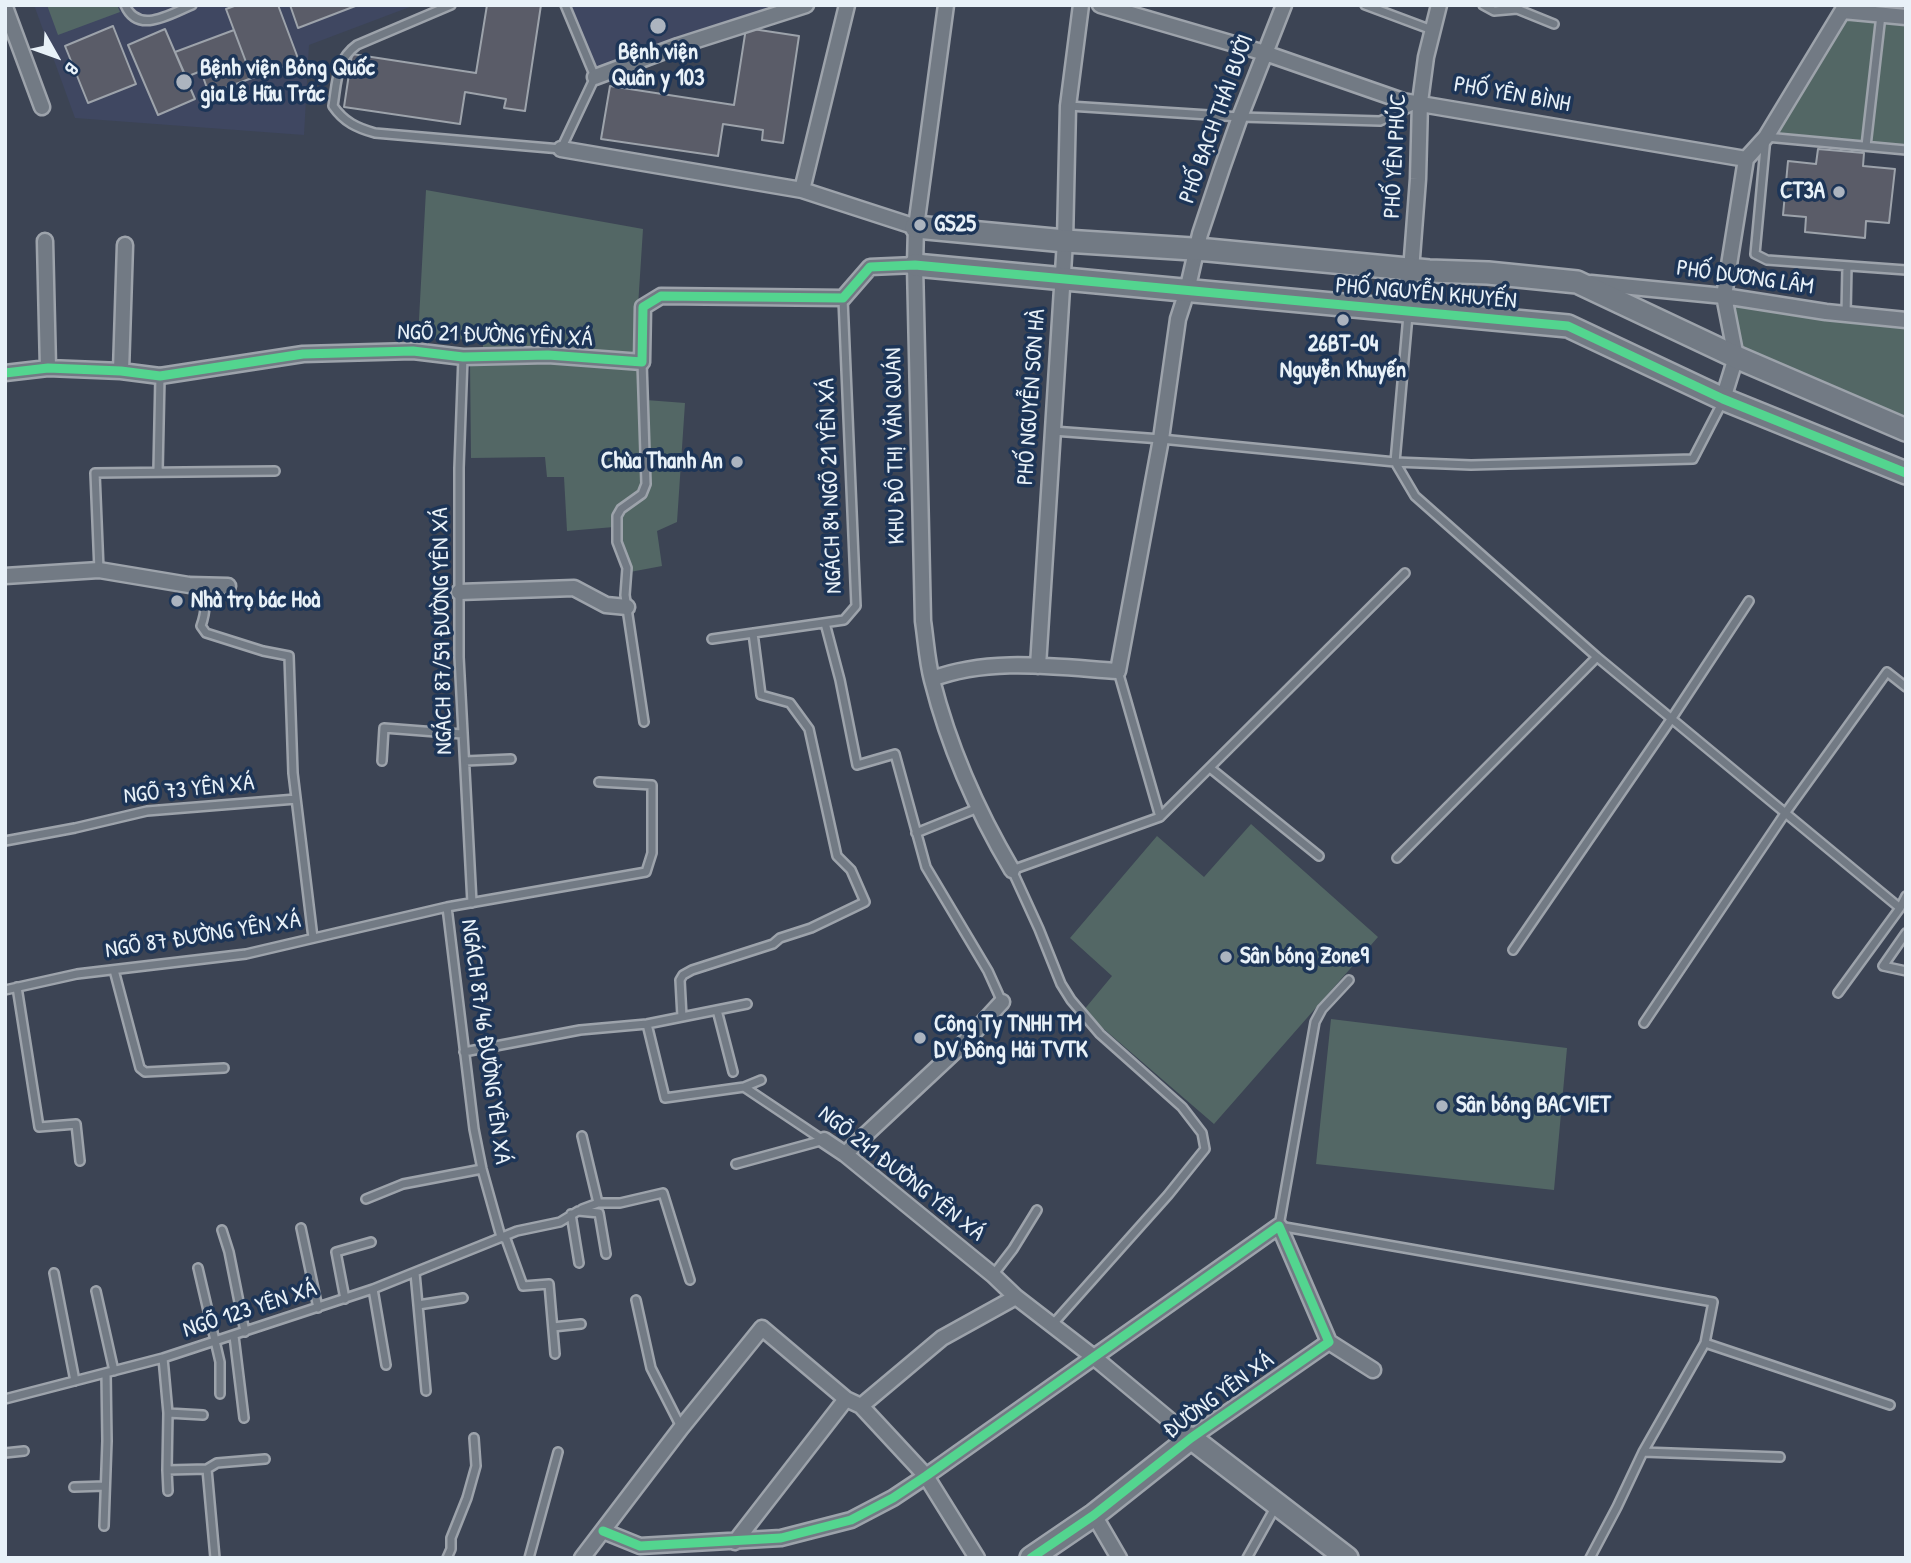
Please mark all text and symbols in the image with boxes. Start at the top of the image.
marker: Bệnh viện Quân y 103 [648,16,668,36]
north arrow [21,21,91,91]
street label: PHỐ BẠCH THÁI BƯỞI [1174,31,1260,207]
place label: Bệnh viện Quân y 103 [612,39,704,93]
place label: Bệnh viện Bỏng Quốc gia Lê Hữu Trác [200,55,375,109]
text: B [59,57,85,82]
street label: PHỐ YÊN BÌNH [1452,71,1572,119]
marker: Bệnh viện Bỏng Quốc gia Lê Hữu Trác [174,72,194,92]
street label: PHỐ YÊN PHÚC [1379,93,1413,219]
place label: CT3A [1780,178,1825,206]
marker: CT3A [1831,184,1847,200]
place label: GS25 [934,211,976,239]
marker: GS25 [912,217,928,233]
street label: PHỐ DƯƠNG LÂM [1675,255,1815,301]
street label: PHỐ NGUYỄN KHUYẾN [1334,272,1518,316]
street label: PHỐ NGUYỄN SƠN HÀ [1012,308,1052,486]
marker: 26BT-04 Nguyễn Khuyến [1335,312,1351,328]
street label: NGÕ 21 ĐƯỜNG YÊN XÁ [397,319,593,353]
place label: 26BT-04 Nguyễn Khuyến [1280,331,1406,385]
street label: KHU ĐÔ THỊ VĂN QUÁN [880,348,912,544]
street label: NGÁCH 84 NGÕ 21 YÊN XÁ [813,378,849,594]
place label: Chùa Thanh An [601,448,723,476]
marker: Chùa Thanh An [729,454,745,470]
street label: NGÁCH 87/59 ĐƯỜNG YÊN XÁ [427,507,459,755]
place label: Nhà trọ bác Hoà [191,587,320,615]
marker: Nhà trọ bác Hoà [169,593,185,609]
street label: NGÕ 73 YÊN XÁ [122,769,256,811]
street label: NGÕ 87 ĐƯỜNG YÊN XÁ [103,907,303,965]
street label: NGÁCH 87/46 ĐƯỜNG YÊN XÁ [454,918,516,1166]
place label: Sân bóng Zone9 [1240,943,1369,971]
marker: Sân bóng Zone9 [1218,949,1234,965]
place label: Công Ty TNHH TM DV Đông Hải TVTK [934,1011,1088,1065]
marker: Công Ty TNHH TM DV Đông Hải TVTK [912,1030,928,1046]
place label: Sân bóng BACVIET [1456,1092,1611,1120]
marker: Sân bóng BACVIET [1434,1098,1450,1114]
street label: NGÕ 241 ĐƯỜNG YÊN XÁ [812,1100,990,1248]
street label: NGÕ 123 YÊN XÁ [180,1275,320,1345]
street label: ĐƯỜNG YÊN XÁ [1158,1347,1280,1445]

